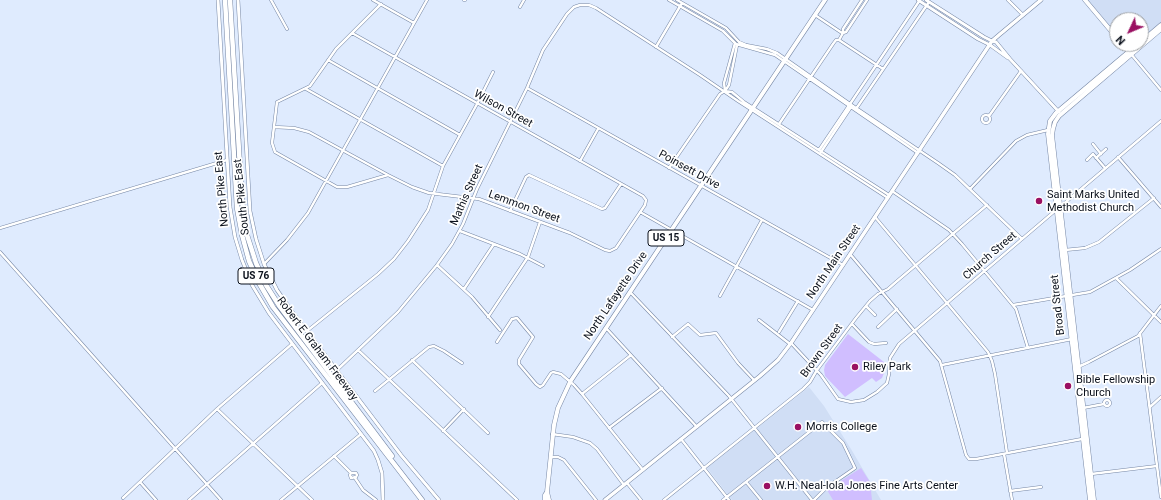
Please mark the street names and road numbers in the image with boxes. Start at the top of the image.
street label: Wilson Street [471,87,535,131]
street label: Poinsett Drive [656,148,722,192]
street label: North Pike East [212,151,232,227]
street label: South Pike East [231,158,253,236]
street label: Mathis Street [448,162,486,228]
street label: Lemmon Street [486,188,562,226]
street label: North Main Street [804,222,864,302]
street label: Church Street [961,229,1019,283]
road number: US 15 [648,230,684,246]
street label: North Lafayette Drive [582,249,650,343]
road number: US 76 [238,268,274,284]
street label: Broad Street [1048,274,1068,336]
street label: Robert E Graham Freeway [274,295,360,403]
street label: Brown Street [798,322,846,380]

